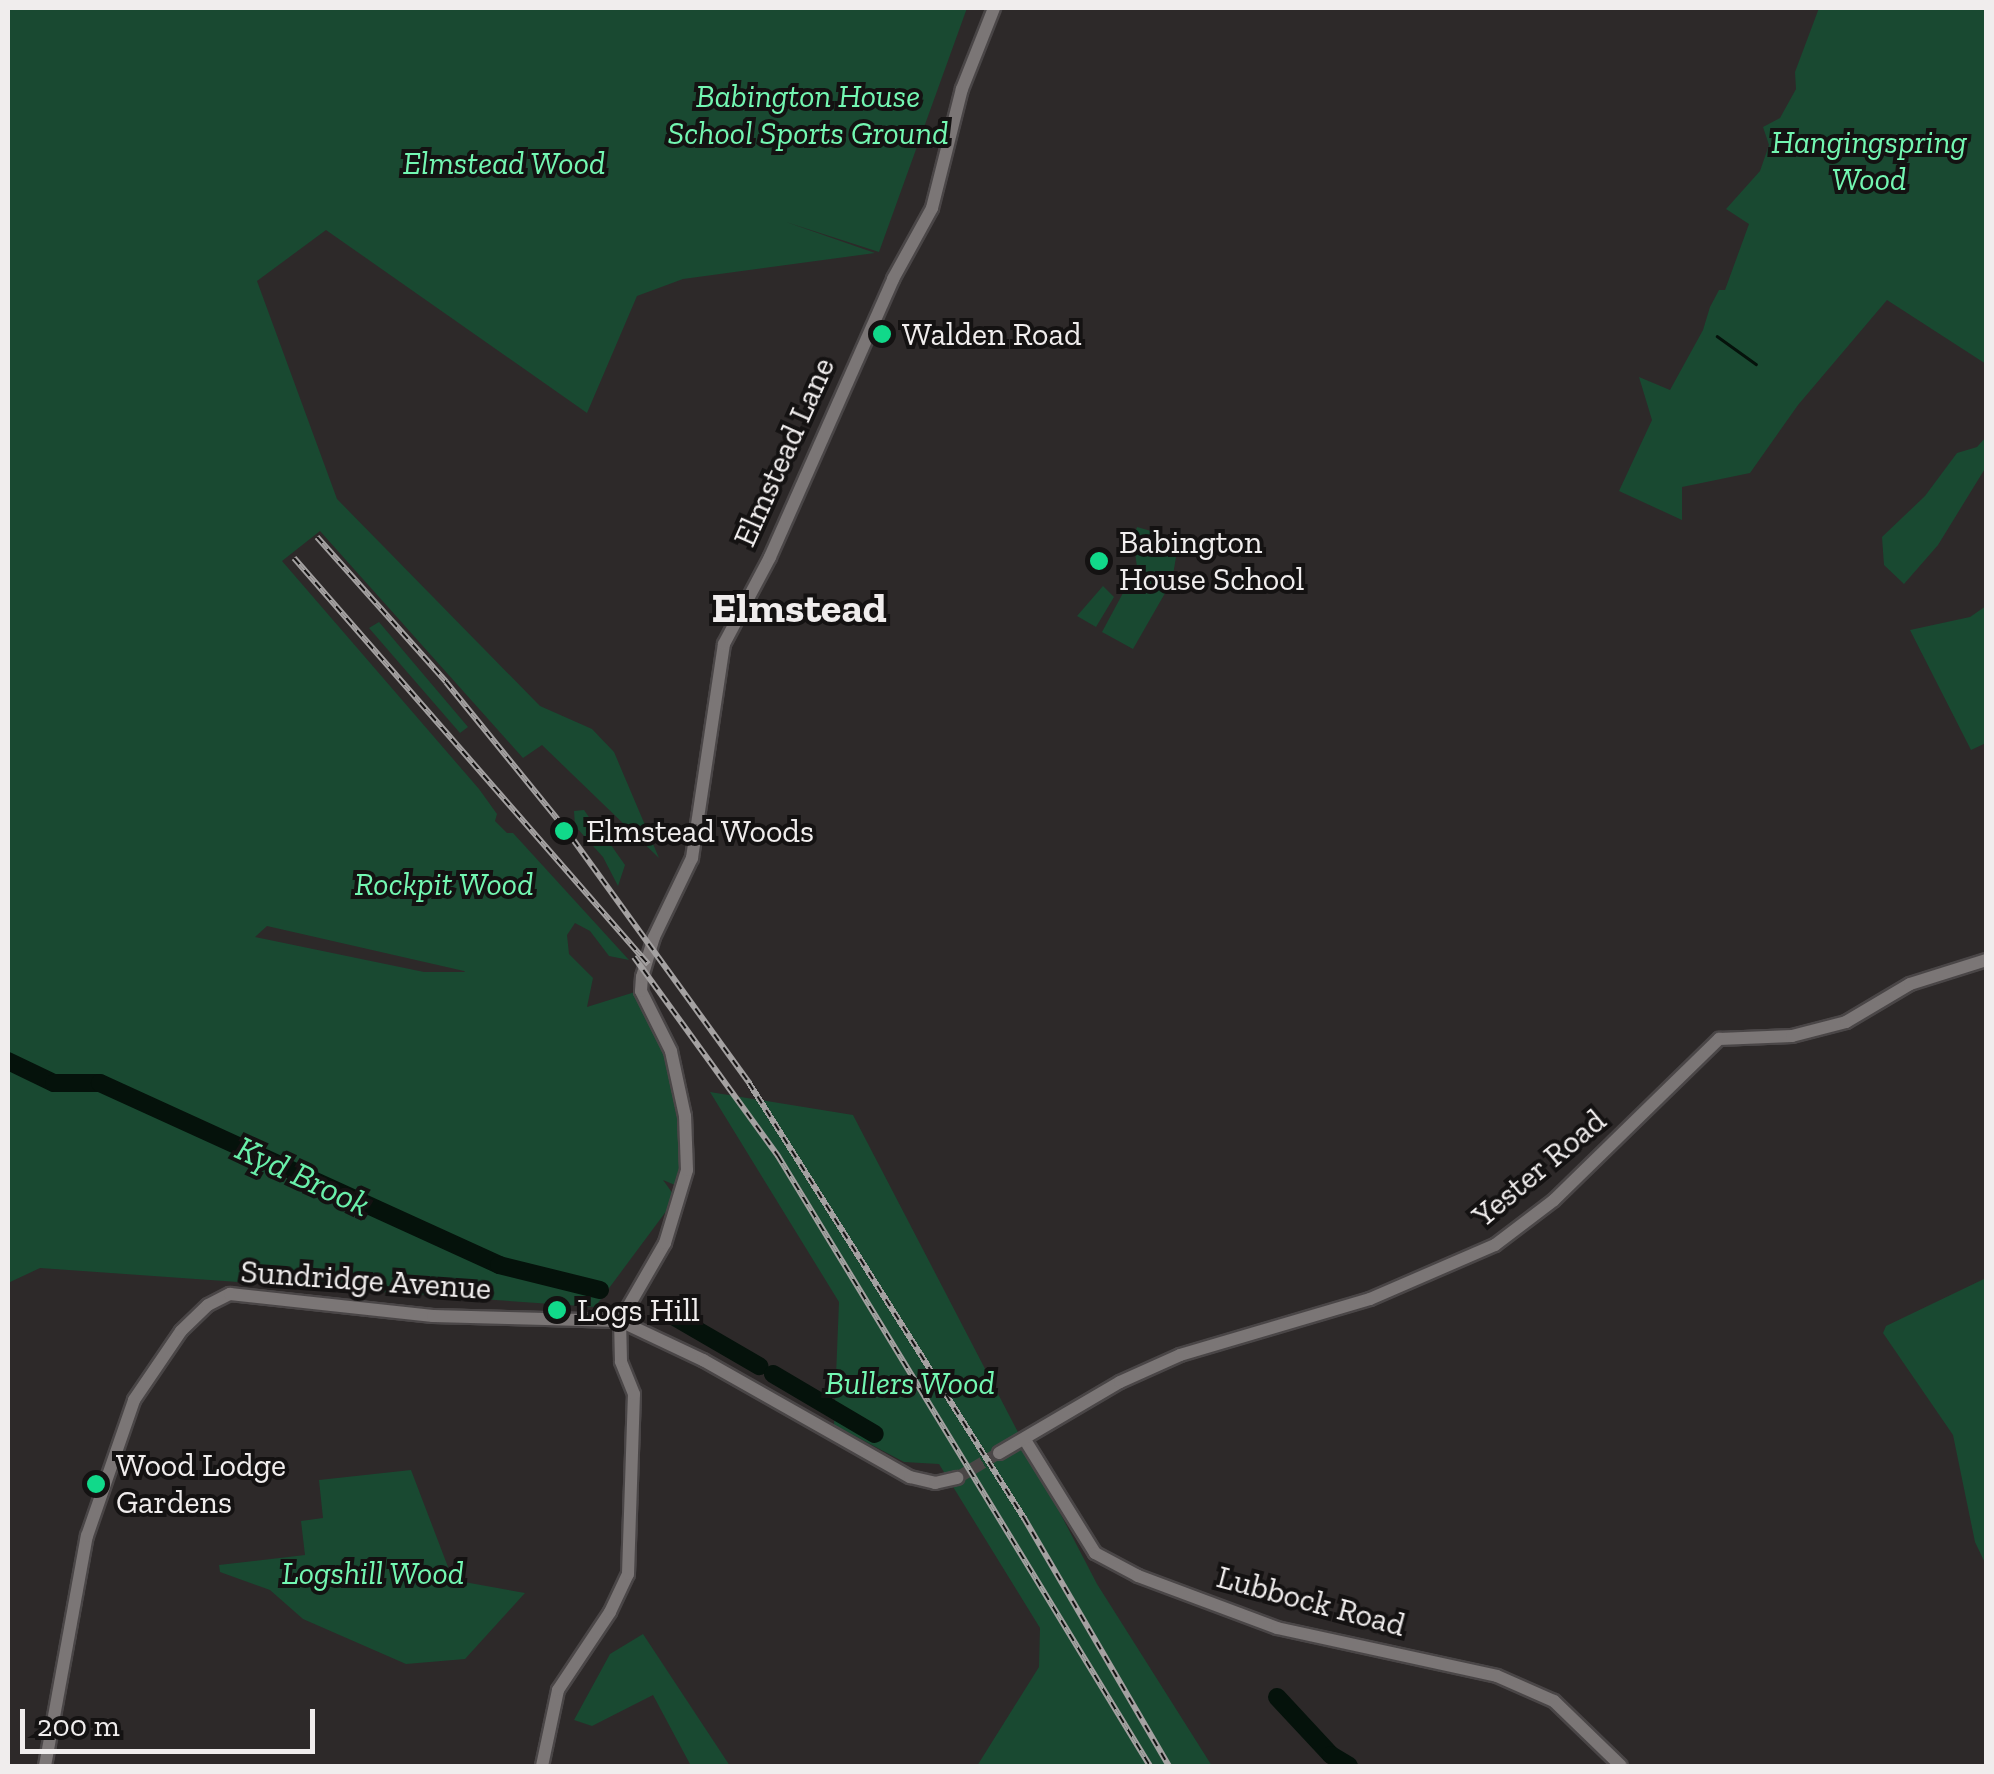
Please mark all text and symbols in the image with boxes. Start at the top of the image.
park label: Babington House School Sports Ground [667,78,949,153]
park label: Hangingspring Wood [1771,124,1967,199]
park label: Elmstead Wood [402,144,606,182]
place label: Walden Road [902,315,1081,353]
marker: Walden Road [871,323,893,345]
street label: Elmstead Lane [725,352,843,552]
place label: Babington House School [1119,524,1304,599]
marker: Babington House School [1088,550,1110,572]
district label: Elmstead [711,583,887,633]
place label: Elmstead Woods [586,812,815,850]
marker: Elmstead Woods [551,818,577,844]
park label: Rockpit Wood [354,865,534,903]
street label: Yester Road [1464,1101,1614,1235]
water label: Kyd Brook [229,1127,377,1225]
street label: Sundridge Avenue [239,1252,493,1308]
place label: Logs Hill [577,1291,700,1329]
marker: Logs Hill [546,1299,568,1321]
park label: Bullers Wood [825,1364,995,1402]
place label: Wood Lodge Gardens [116,1447,286,1522]
marker: Wood Lodge Gardens [85,1473,107,1495]
park label: Logshill Wood [281,1554,465,1592]
street label: Lubbock Road [1213,1557,1409,1645]
scale bar [25,1689,320,1751]
text: 200 m [37,1708,120,1744]

